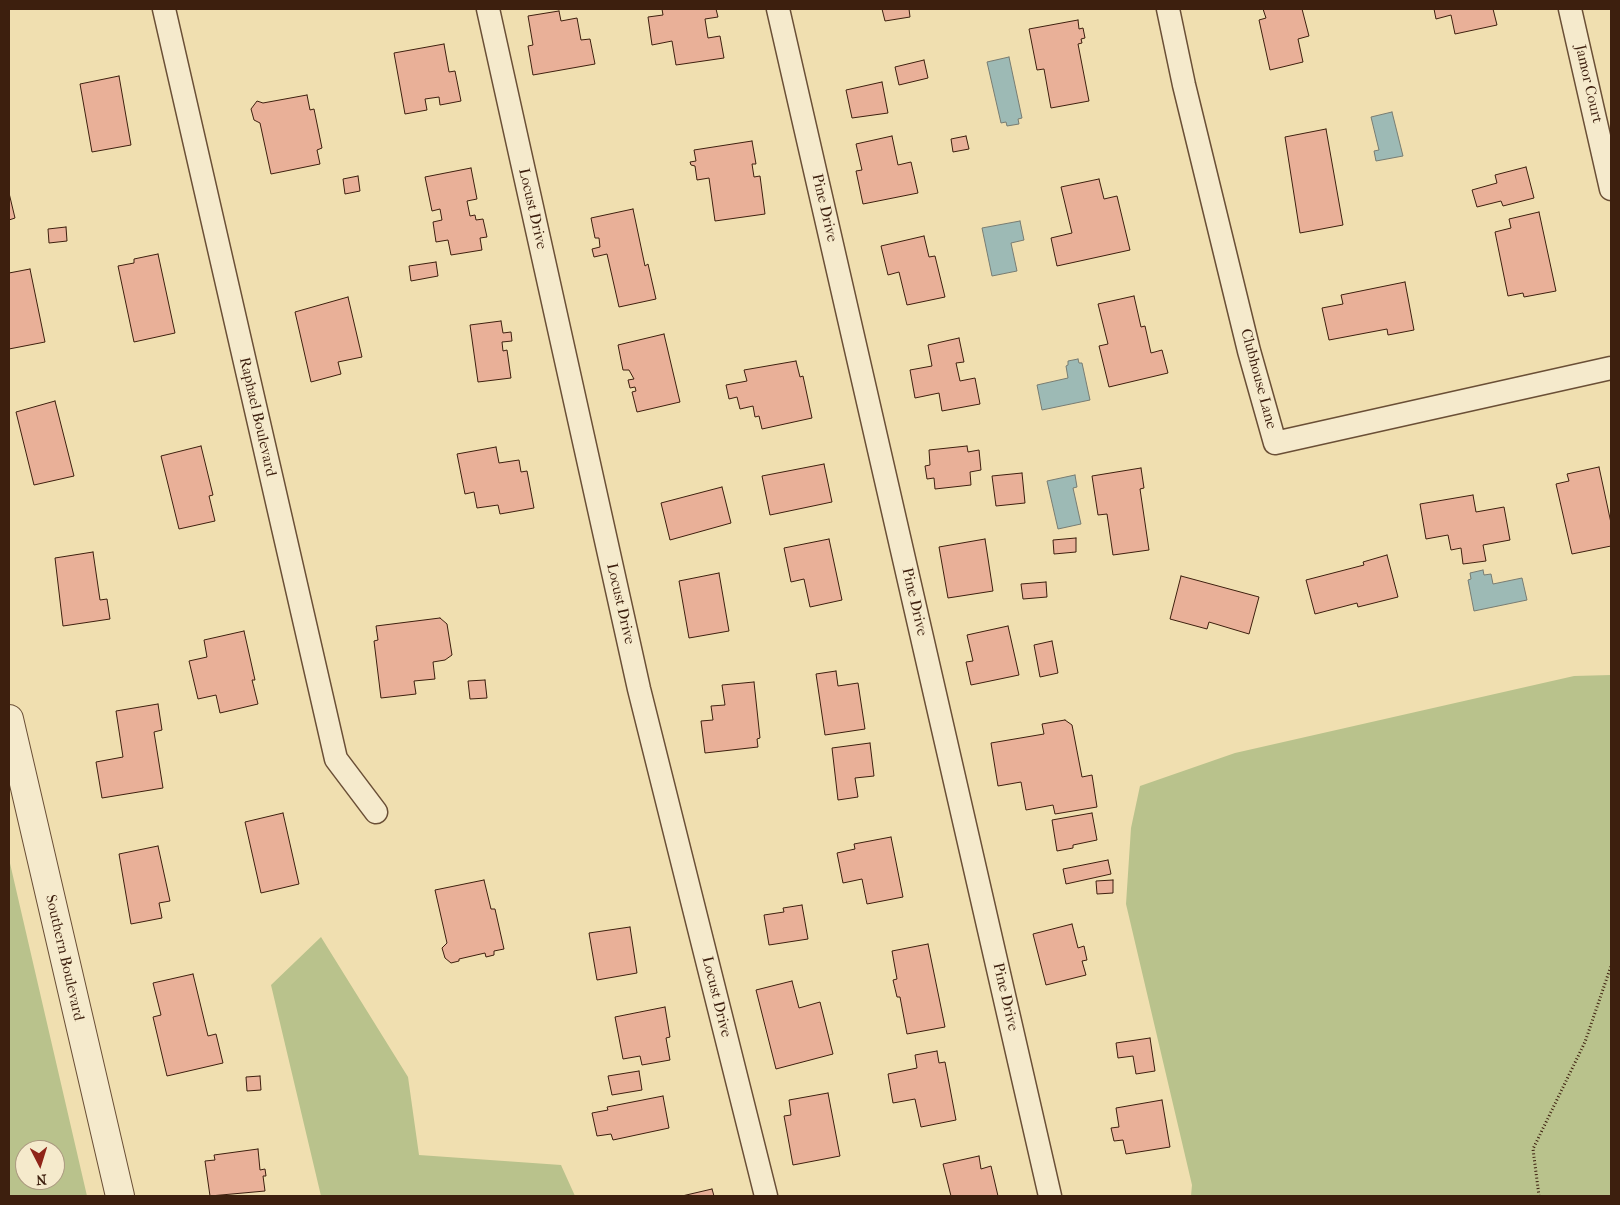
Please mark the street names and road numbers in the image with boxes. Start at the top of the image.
street label: Jamor Court [1570,43,1606,125]
street label: Locust Drive [514,167,550,251]
street label: Pine Drive [807,172,841,244]
street label: Clubhouse Lane [1236,327,1280,431]
street label: Raphael Boulevard [235,356,279,478]
street label: Locust Drive [602,562,638,646]
street label: Pine Drive [897,566,931,638]
street label: Southern Boulevard [41,893,87,1023]
street label: Locust Drive [697,955,735,1039]
street label: Pine Drive [988,961,1022,1033]

